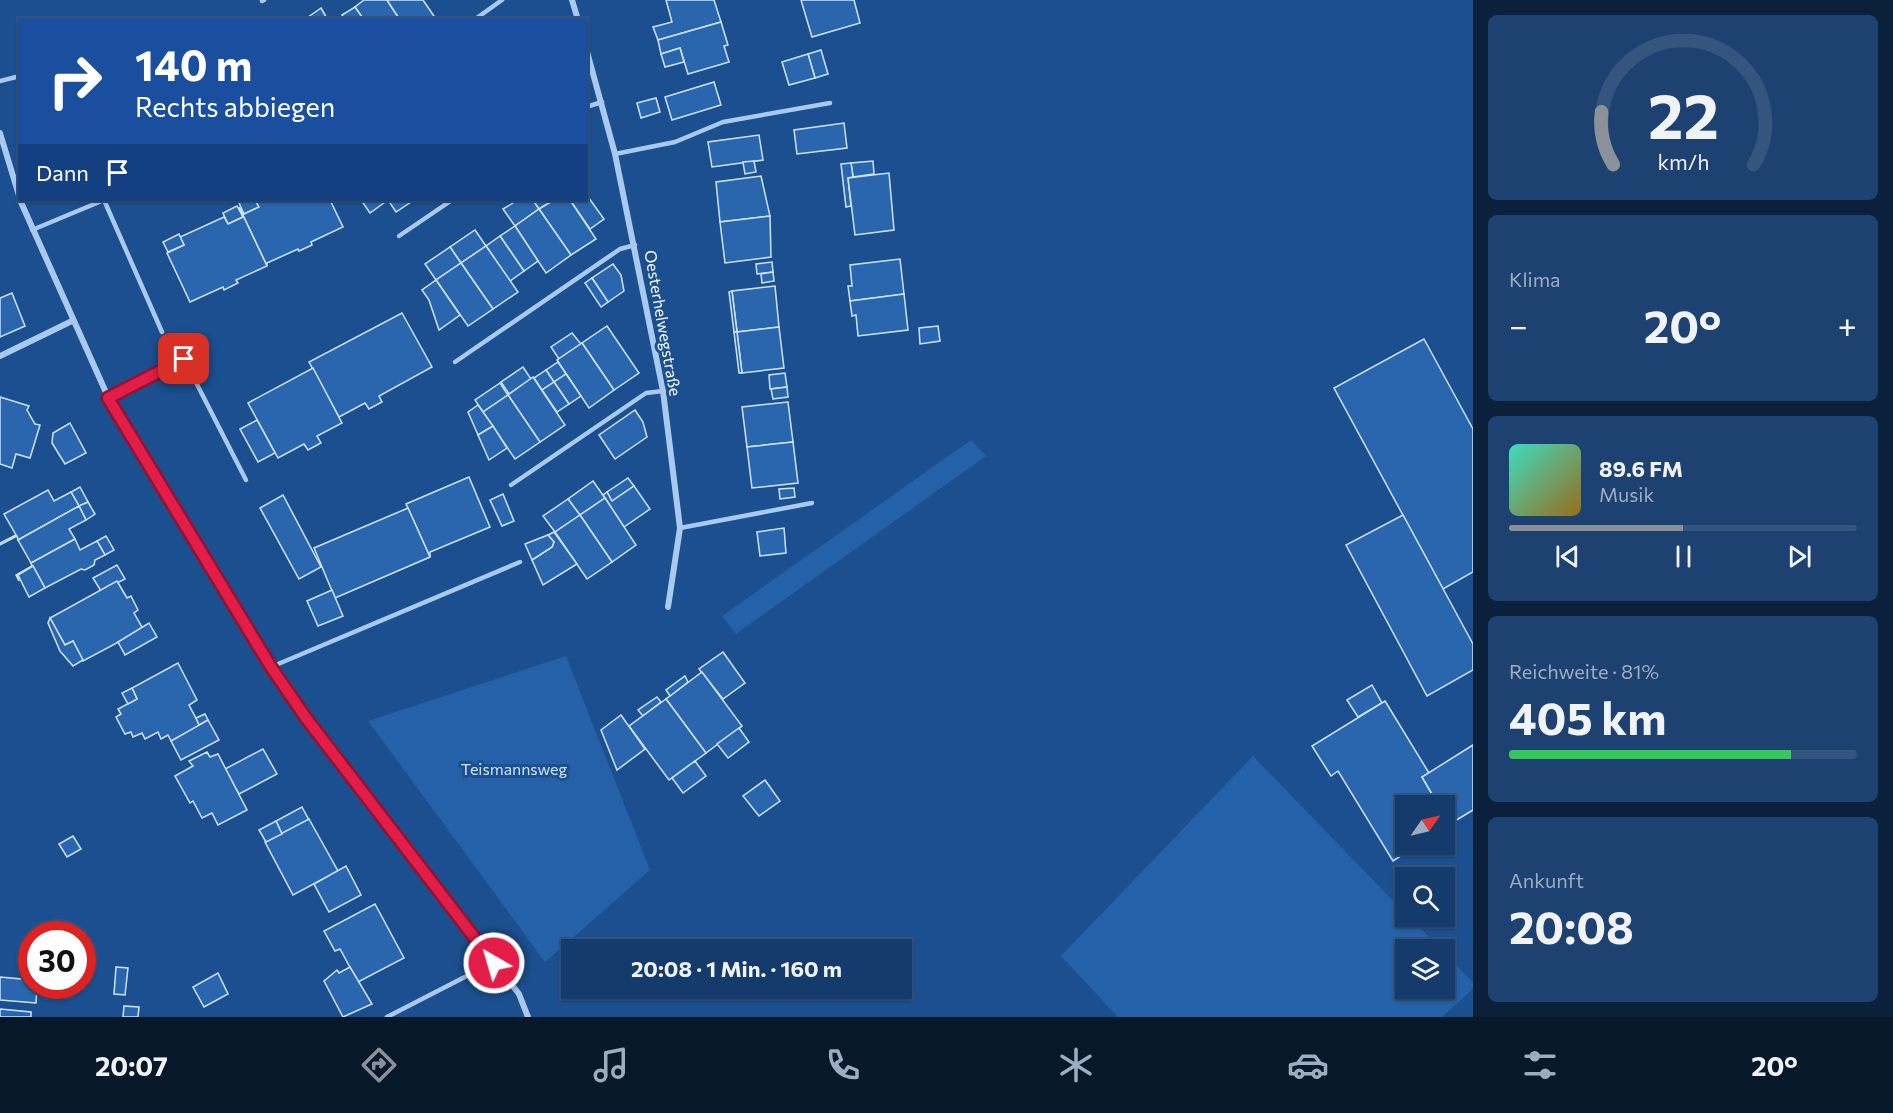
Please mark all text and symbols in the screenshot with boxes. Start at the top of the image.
text: 140 m [135,38,252,90]
icon: right [36,42,114,120]
text: 22 [1647,76,1719,152]
text: Rechts abbiegen [135,90,335,123]
text: km/h [1657,148,1709,174]
icon: arrive [101,156,134,189]
text: Dann [36,159,89,186]
street label: Oesterhelwegstraße [641,248,686,397]
text: Klima [1509,267,1561,291]
text: 20° [1644,297,1722,352]
text: − [1509,304,1528,345]
text: + [1838,304,1857,345]
pin [158,333,209,384]
icon: arrive [167,342,200,375]
text: 89.6 FM [1599,455,1683,482]
text: Musik [1599,482,1654,506]
icon: previous [1551,540,1584,573]
icon: pause [1667,540,1700,573]
icon: next [1783,540,1816,573]
text: Reichweite · 81% [1509,659,1659,683]
text: 405 km [1509,689,1666,744]
park label: Teismannsweg [461,759,567,778]
north arrow [1395,795,1455,855]
map controls [1395,795,1455,999]
button: search [1395,867,1455,927]
text: Ankunft [1509,868,1584,892]
text: 20:08 [1509,898,1634,953]
speed limit sign: 30 [18,921,96,999]
position arrow [462,931,526,995]
button: layers [1395,939,1455,999]
text: 20:08 · 1 Min. · 160 m [631,955,842,982]
icon: directions [358,1044,400,1086]
icon: music [590,1044,632,1086]
icon: phone [822,1044,864,1086]
icon: climate [1055,1044,1097,1086]
icon: car [1287,1044,1329,1086]
icon: filters [1519,1044,1561,1086]
text: 20:07 [95,1049,168,1082]
text: 20° [1751,1049,1798,1082]

